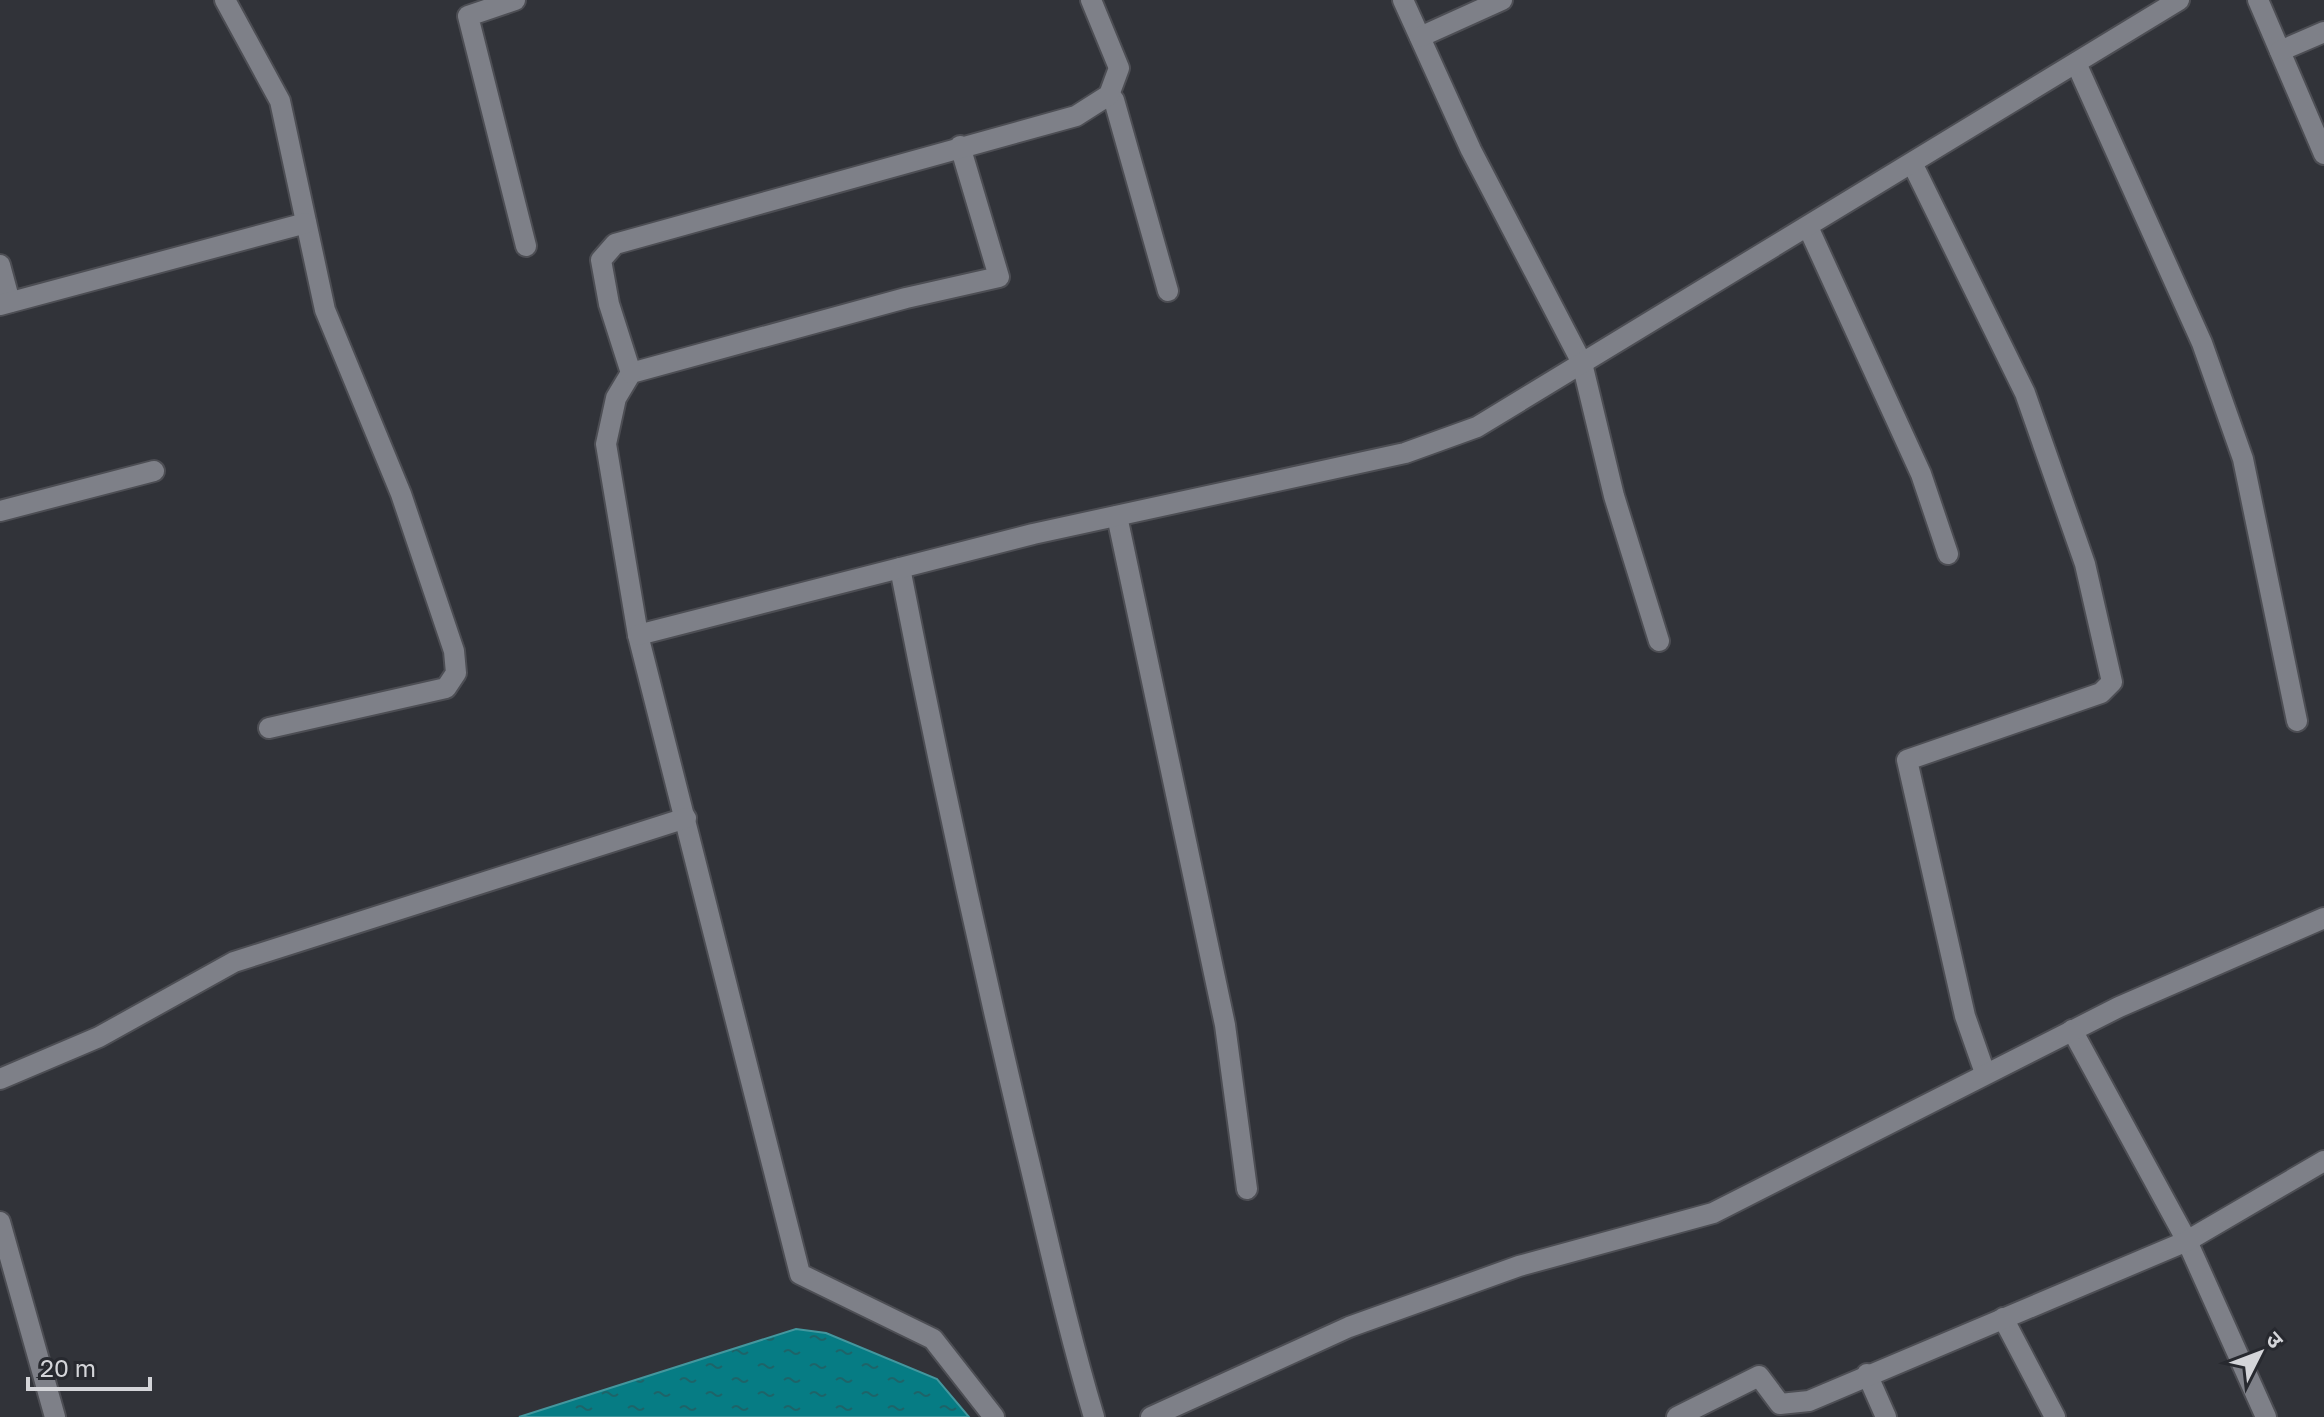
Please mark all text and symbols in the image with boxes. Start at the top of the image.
north arrow [2220,1313,2300,1393]
text: उ [2261,1325,2290,1354]
scale bar [28,1341,150,1391]
text: 20 m [40,1353,96,1382]

